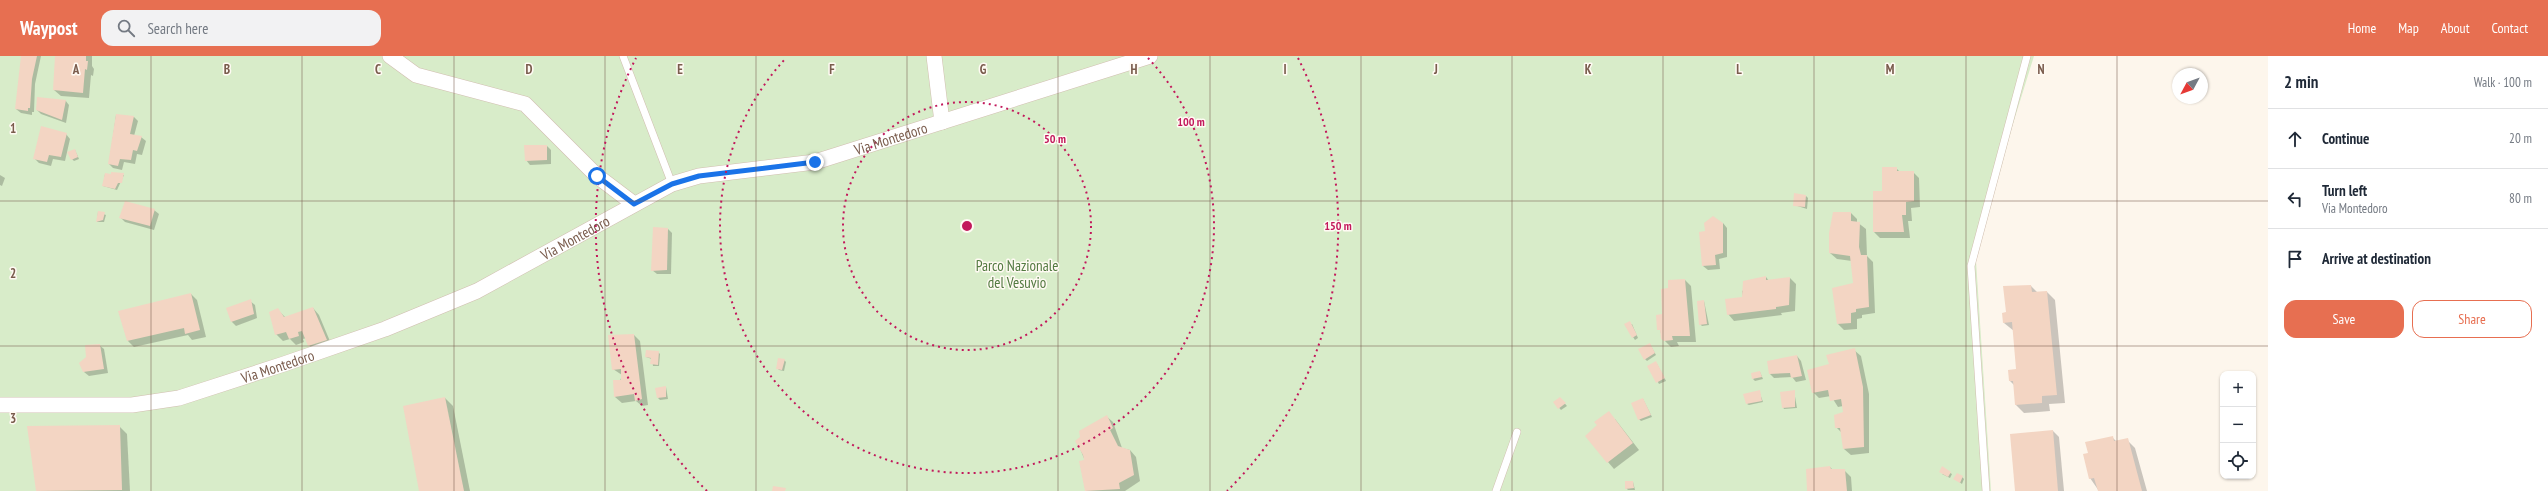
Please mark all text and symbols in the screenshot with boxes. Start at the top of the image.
search box [101,10,381,46]
text: Waypost [20,16,77,40]
icon: search [115,17,137,39]
text: Search here [147,19,208,38]
text: Home [2348,19,2376,37]
text: Map [2398,19,2419,37]
text: About [2441,19,2470,37]
text: Contact [2492,19,2528,37]
text: A [72,61,80,78]
text: B [224,61,230,78]
text: C [375,61,381,78]
text: D [526,61,533,78]
text: E [677,61,683,78]
text: F [829,61,835,78]
text: G [980,61,987,78]
text: H [1131,61,1138,78]
text: I [1283,61,1287,78]
text: J [1433,61,1438,78]
text: K [1585,61,1592,78]
text: L [1736,61,1742,78]
text: M [1886,61,1895,78]
text: N [2037,61,2045,78]
north arrow [2172,68,2208,104]
text: 2 min [2284,71,2318,93]
text: Walk · 100 m [2474,74,2532,91]
text: 100 m [1177,114,1205,129]
street label: Via Montedoro [851,118,930,159]
text: 1 [10,120,16,137]
icon: ahead [2284,128,2306,150]
text: Continue [2322,129,2369,148]
text: 20 m [2509,130,2532,147]
text: 50 m [1044,131,1066,146]
route end [806,153,824,171]
route start [588,167,606,185]
text: Turn left [2322,181,2367,200]
icon: left [2284,188,2306,210]
text: 80 m [2509,190,2532,207]
text: Via Montedoro [2322,200,2388,217]
street label: Via Montedoro [536,211,613,264]
text: 150 m [1324,218,1352,233]
centre of rings [960,219,974,233]
icon: arrive [2284,248,2306,270]
text: Arrive at destination [2322,249,2431,268]
park label: Parco Nazionale del Vesuvio [976,256,1058,292]
text: 2 [10,265,16,282]
button: Save [2284,300,2404,338]
button: Share [2412,300,2532,338]
street label: Via Montedoro [237,345,316,387]
map controls [2220,371,2256,479]
button: + [2220,371,2256,407]
button: − [2220,407,2256,443]
text: 3 [10,410,16,427]
button: locate [2220,443,2256,479]

